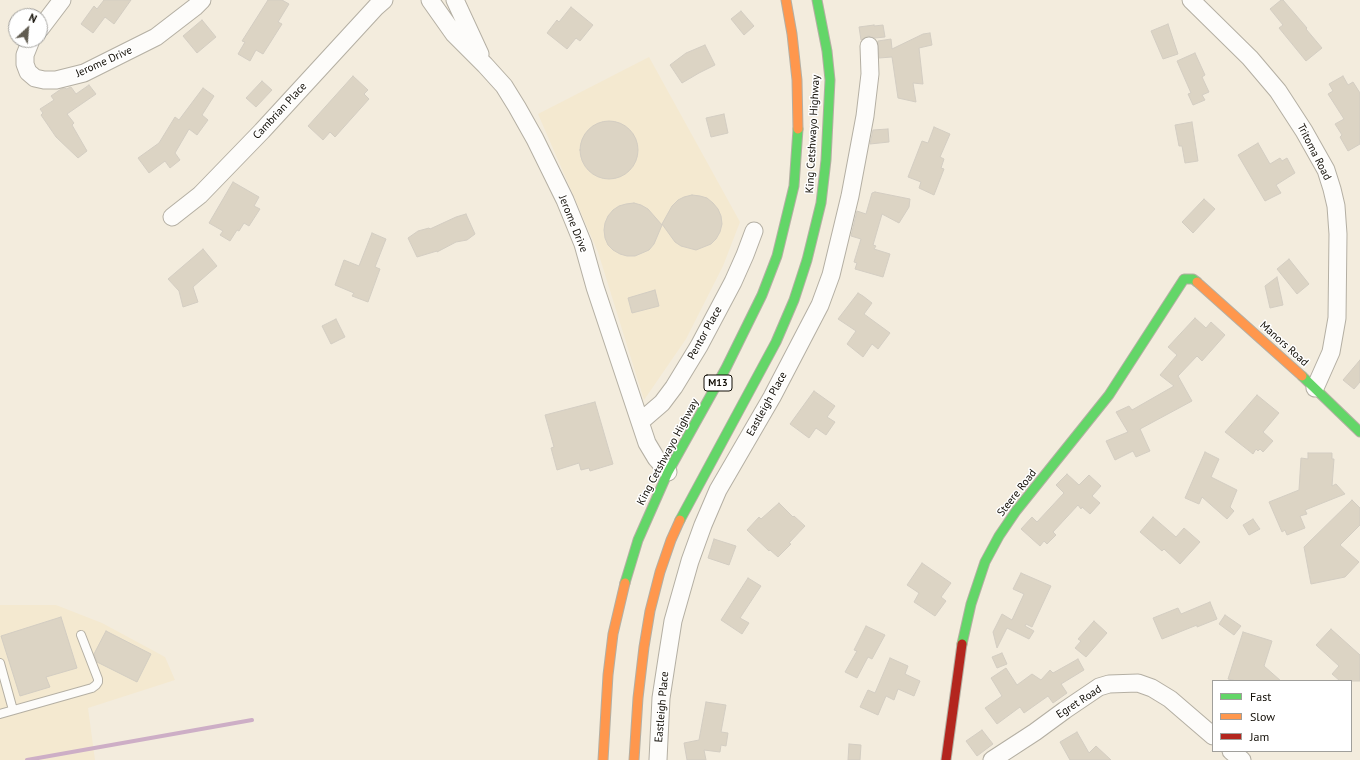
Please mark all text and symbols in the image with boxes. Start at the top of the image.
north arrow [8,8,48,48]
text: N [26,10,39,26]
street label: Jerome Drive [74,44,134,80]
street label: King Cetshwayo Highway [803,74,823,194]
street label: Cambrian Place [250,80,310,142]
street label: Tritoma Road [1294,121,1334,183]
street label: Jerome Drive [556,193,590,255]
street label: Pentor Place [685,304,725,362]
street label: Manors Road [1257,319,1311,369]
street label: Eastleigh Place [744,370,790,438]
road number: M13 [704,375,732,391]
street label: King Cetshwayo Highway [634,397,702,507]
street label: Steere Road [995,467,1039,519]
street label: Eastleigh Place [652,671,672,743]
legend [1212,680,1352,752]
street label: Egret Road [1054,683,1104,721]
text: Fast [1250,689,1271,704]
text: Slow [1250,709,1275,724]
text: Jam [1250,729,1269,744]

